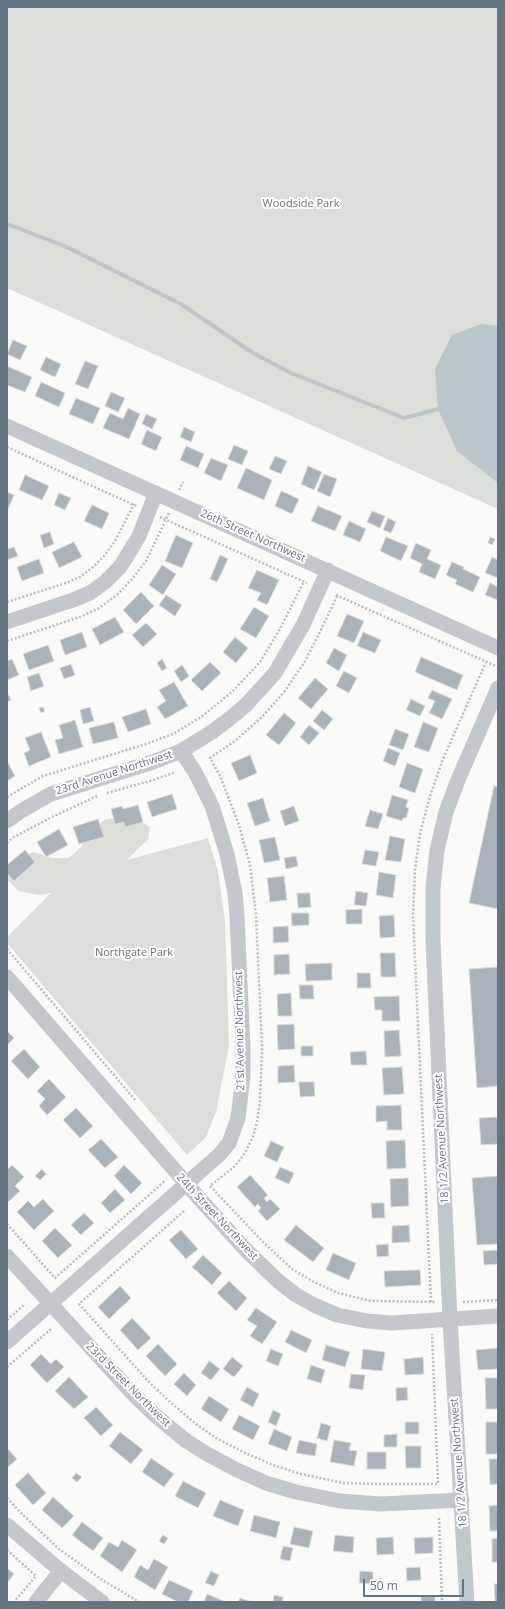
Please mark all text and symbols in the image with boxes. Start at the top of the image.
park label: Woodside Park [263,197,339,211]
street label: 26th Street Northwest [198,507,308,565]
street label: 23rd Avenue Northwest [54,748,174,798]
park label: Northgate Park [95,946,173,960]
street label: 21st Avenue Northwest [232,971,248,1091]
street label: 18 1/2 Avenue Northwest [432,1074,452,1204]
street label: 24th Street Northwest [173,1171,261,1263]
street label: 23rd Street Northwest [83,1340,173,1430]
street label: 18 1/2 Avenue Northwest [448,1398,470,1528]
scale bar [365,1571,466,1597]
text: 50 m [370,1577,398,1594]

